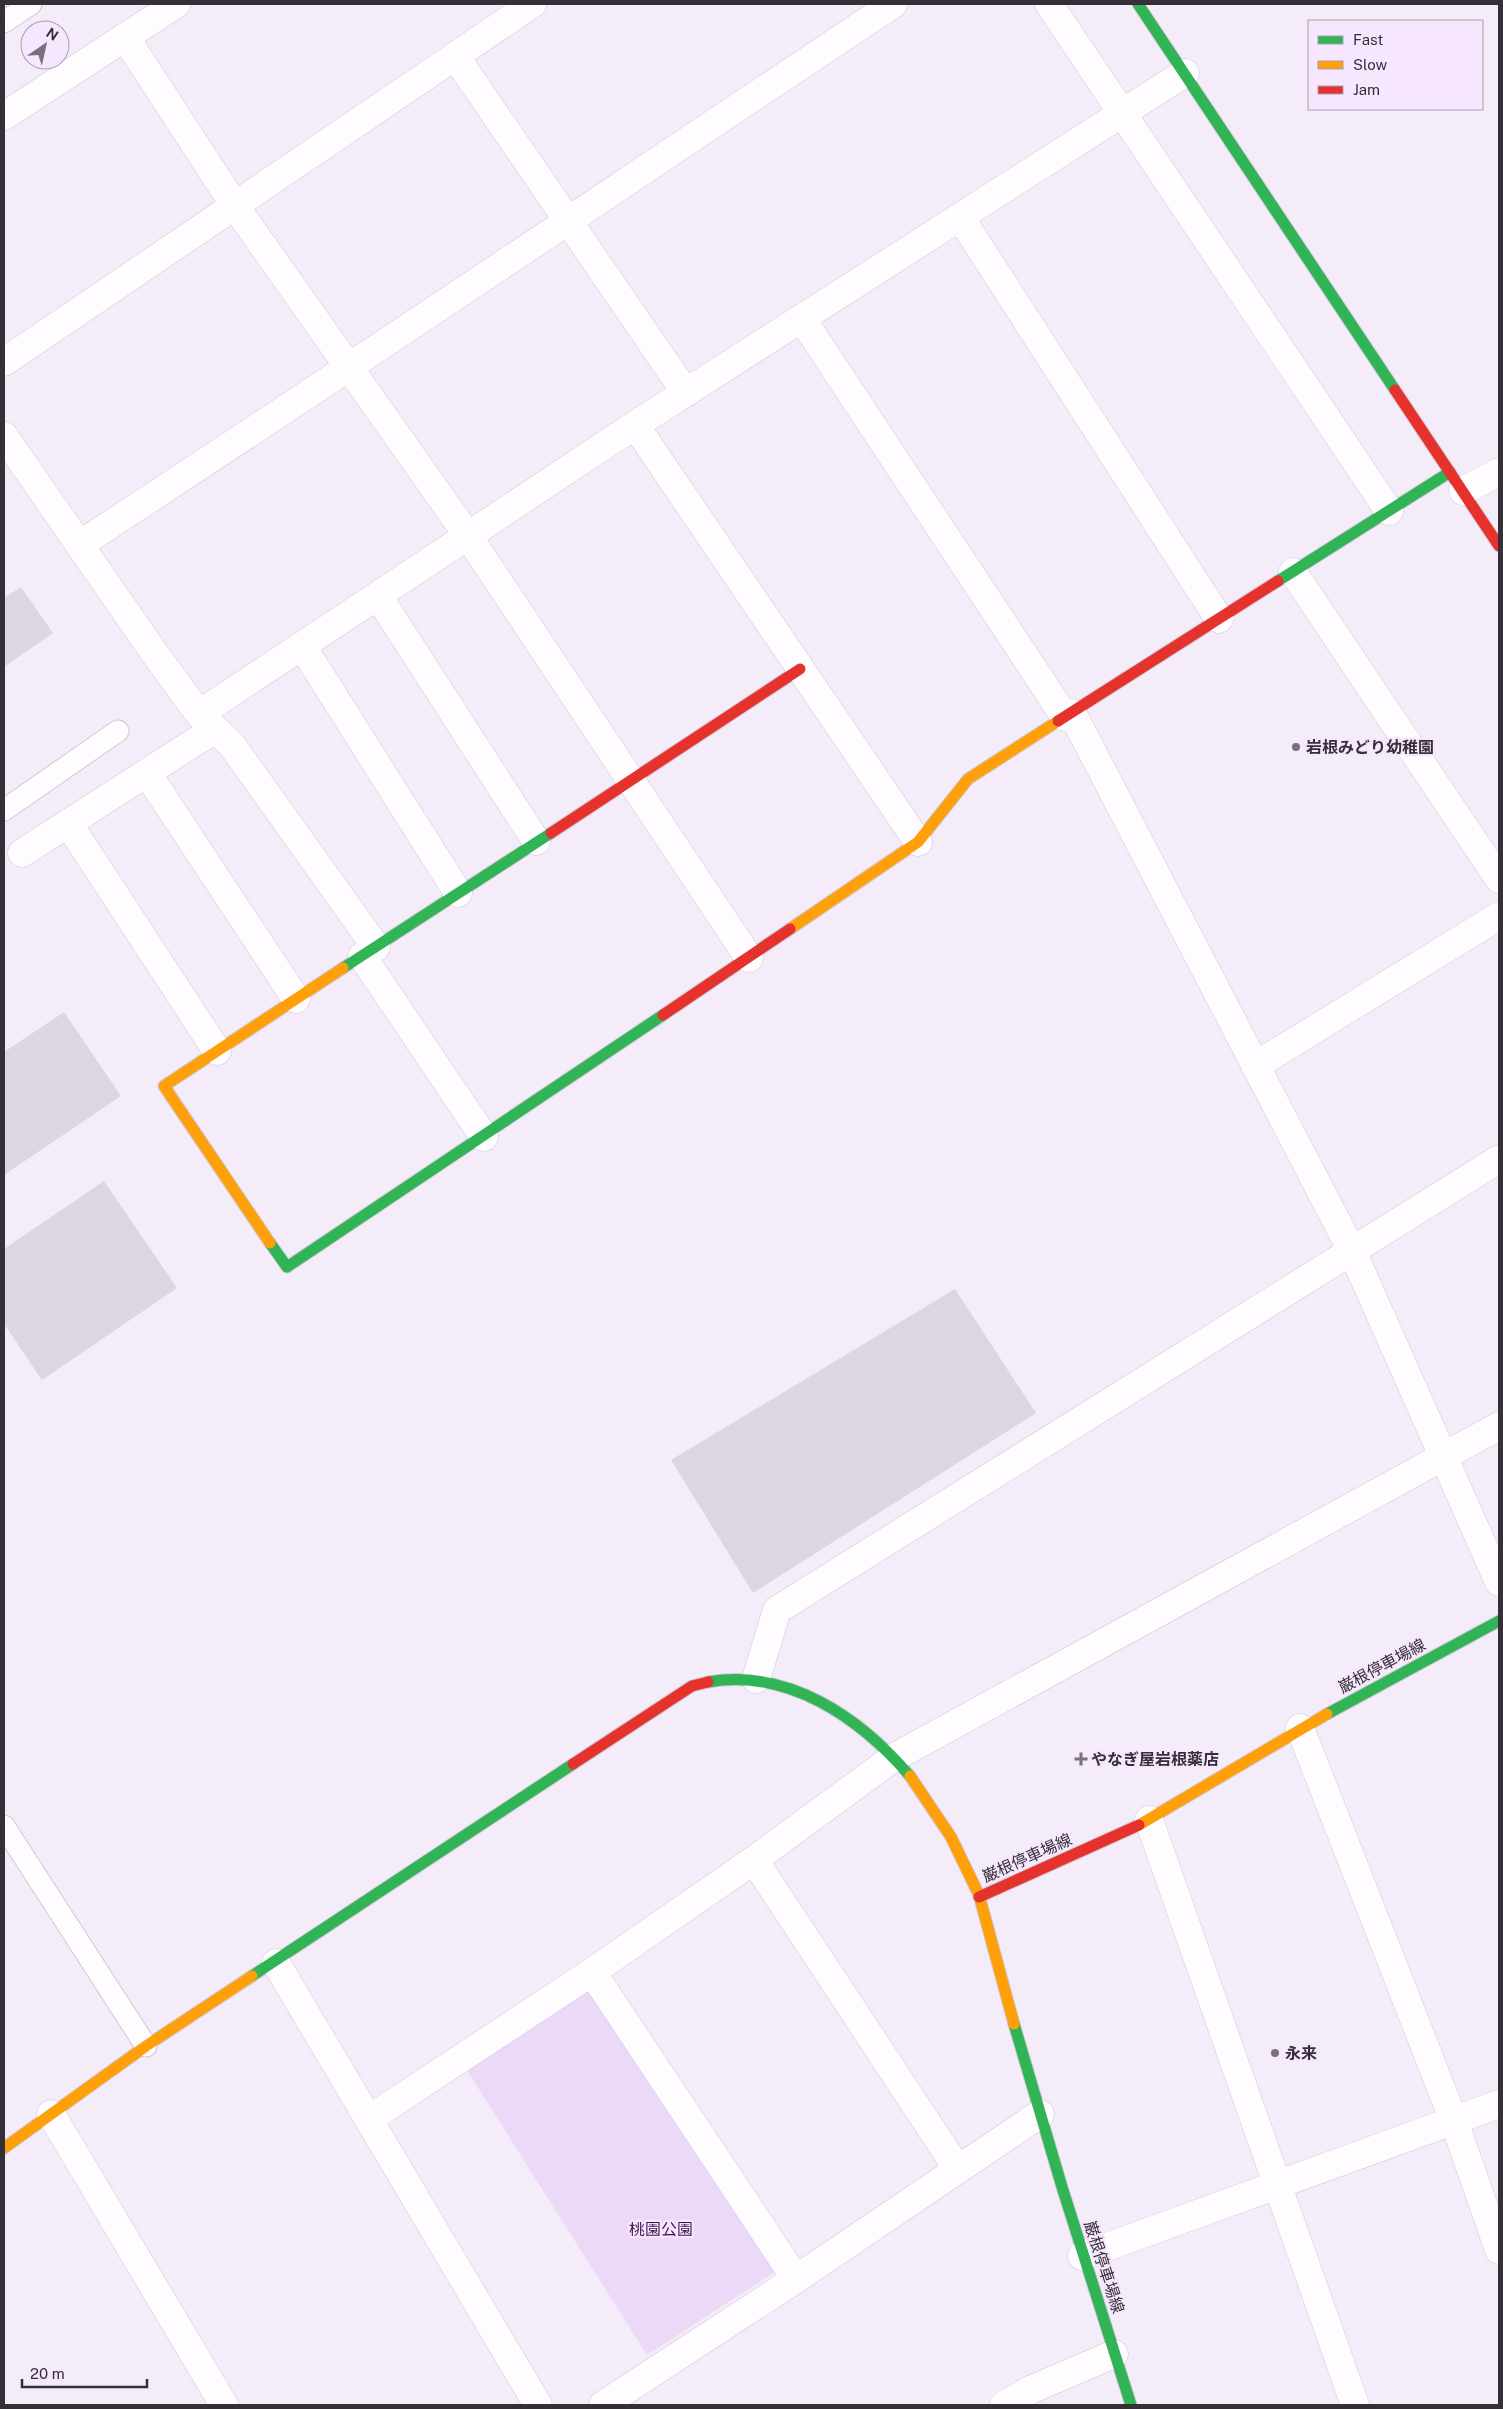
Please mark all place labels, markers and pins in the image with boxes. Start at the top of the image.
place label: 岩根みどり幼稚園 [1306,738,1434,757]
marker: 岩根みどり幼稚園 [1290,741,1302,753]
place label: やなぎ屋岩根薬店 [1091,1750,1219,1769]
marker: やなぎ屋岩根薬店 [1075,1753,1087,1765]
place label: 永来 [1285,2044,1317,2063]
marker: 永来 [1269,2047,1281,2059]

